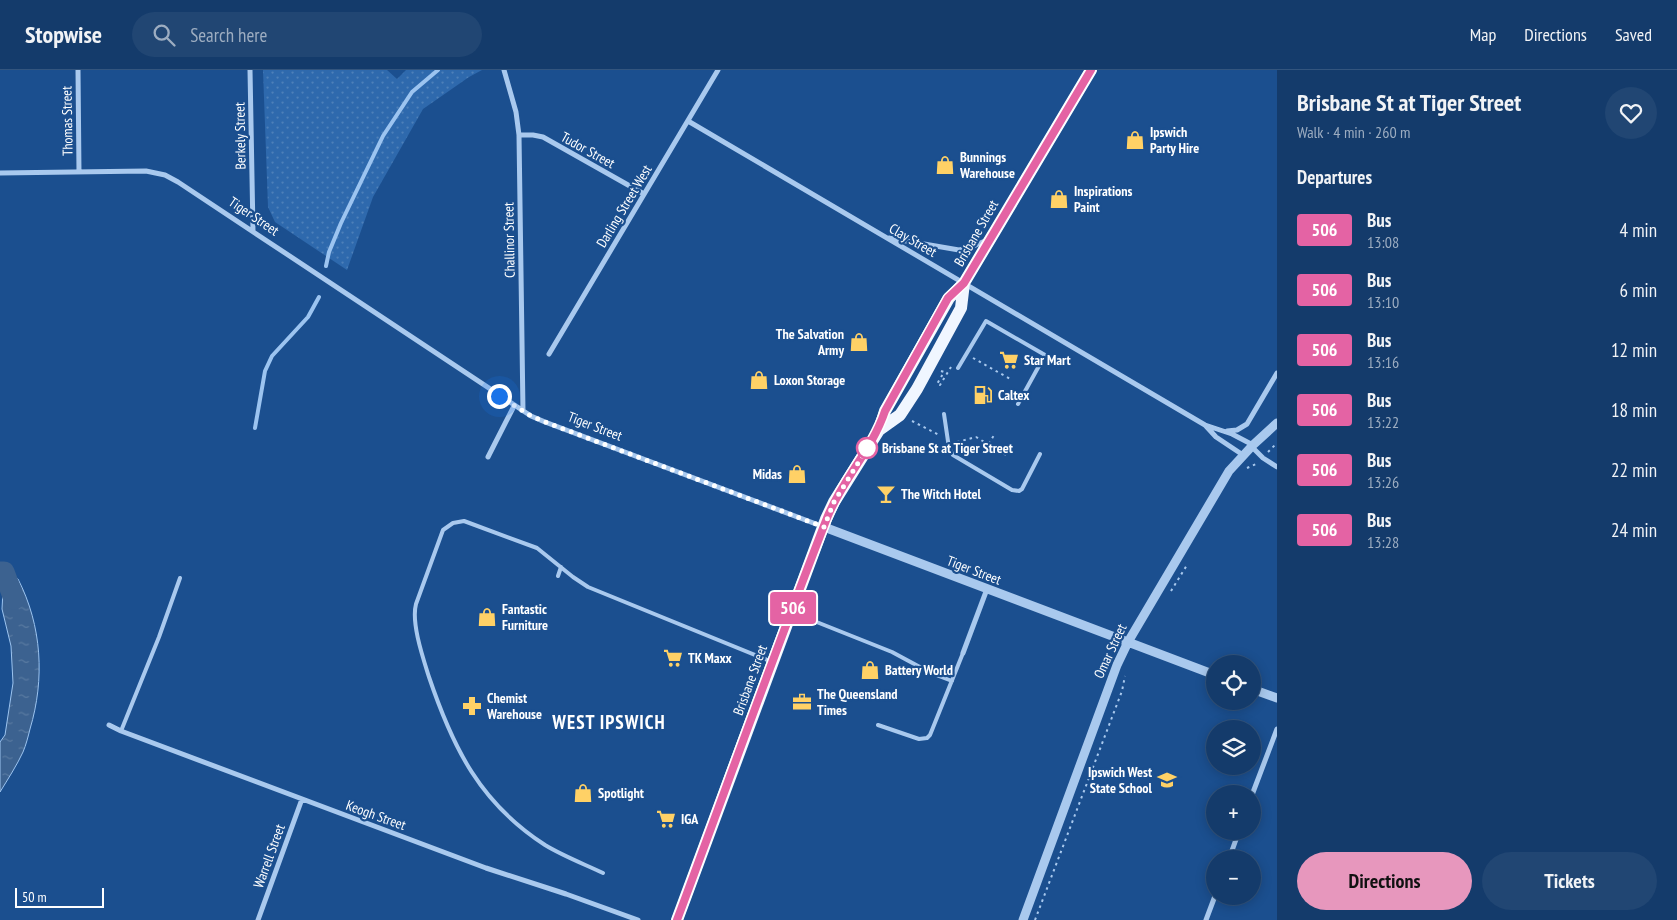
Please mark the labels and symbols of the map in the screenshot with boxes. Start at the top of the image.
street label: Thomas Street [57,86,77,156]
street label: Berkely Street [230,102,250,170]
place label: Ipswich Party Hire [1150,123,1199,157]
street label: Tudor Street [558,128,618,172]
shop icon: Ipswich Party Hire [1124,129,1146,151]
place label: Bunnings Warehouse [959,148,1015,182]
shop icon: Bunnings Warehouse [934,154,956,176]
street label: Darling Street West [592,161,656,251]
place label: Inspirations Paint [1074,182,1133,216]
shop icon: Inspirations Paint [1048,188,1070,210]
street label: Tiger Street [225,193,283,239]
street label: Brisbane Street [950,196,1002,269]
street label: Challinor Street [499,202,519,278]
street label: Clay Street [886,219,940,261]
place label: The Salvation Army [776,325,844,359]
shop icon: The Salvation Army [848,331,870,353]
supermarket icon: Star Mart [998,349,1020,371]
place label: Star Mart [1024,351,1071,369]
shop icon: Loxon Storage [748,369,770,391]
place label: Loxon Storage [774,371,845,389]
your location [487,384,512,409]
fuel station icon: Caltex [972,384,994,406]
place label: Caltex [998,386,1030,404]
street label: Tiger Street [565,407,625,445]
marker: Brisbane St at Tiger Street [856,437,878,459]
place label: Brisbane St at Tiger Street [882,439,1013,457]
shop icon: Midas [786,463,808,485]
place label: Midas [753,465,782,483]
bar icon: The Witch Hotel [875,483,897,505]
place label: The Witch Hotel [901,485,982,503]
street label: Tiger Street [944,551,1004,589]
line badge: 506 [764,592,822,624]
place label: Fantastic Furniture [502,600,548,634]
shop icon: Fantastic Furniture [476,606,498,628]
street label: Omar Street [1090,621,1131,681]
street label: Brisbane Street [729,642,771,718]
supermarket icon: TK Maxx [662,647,684,669]
place label: TK Maxx [688,649,733,667]
shop icon: Battery World [859,659,881,681]
place label: Battery World [885,661,953,679]
place label: The Queensland Times [817,685,897,719]
place label: Chemist Warehouse [486,689,542,723]
office icon: The Queensland Times [791,691,813,713]
pharmacy icon: Chemist Warehouse [461,695,483,717]
district label: WEST IPSWICH [551,710,666,734]
place label: Ipswich West State School [1088,763,1153,797]
school or university icon: Ipswich West State School [1156,769,1178,791]
shop icon: Spotlight [572,782,594,804]
place label: Spotlight [598,784,644,802]
street label: Keogh Street [344,796,408,834]
supermarket icon: IGA [655,808,677,830]
place label: IGA [681,810,699,828]
street label: Warrell Street [249,822,289,890]
scale bar [15,885,104,908]

